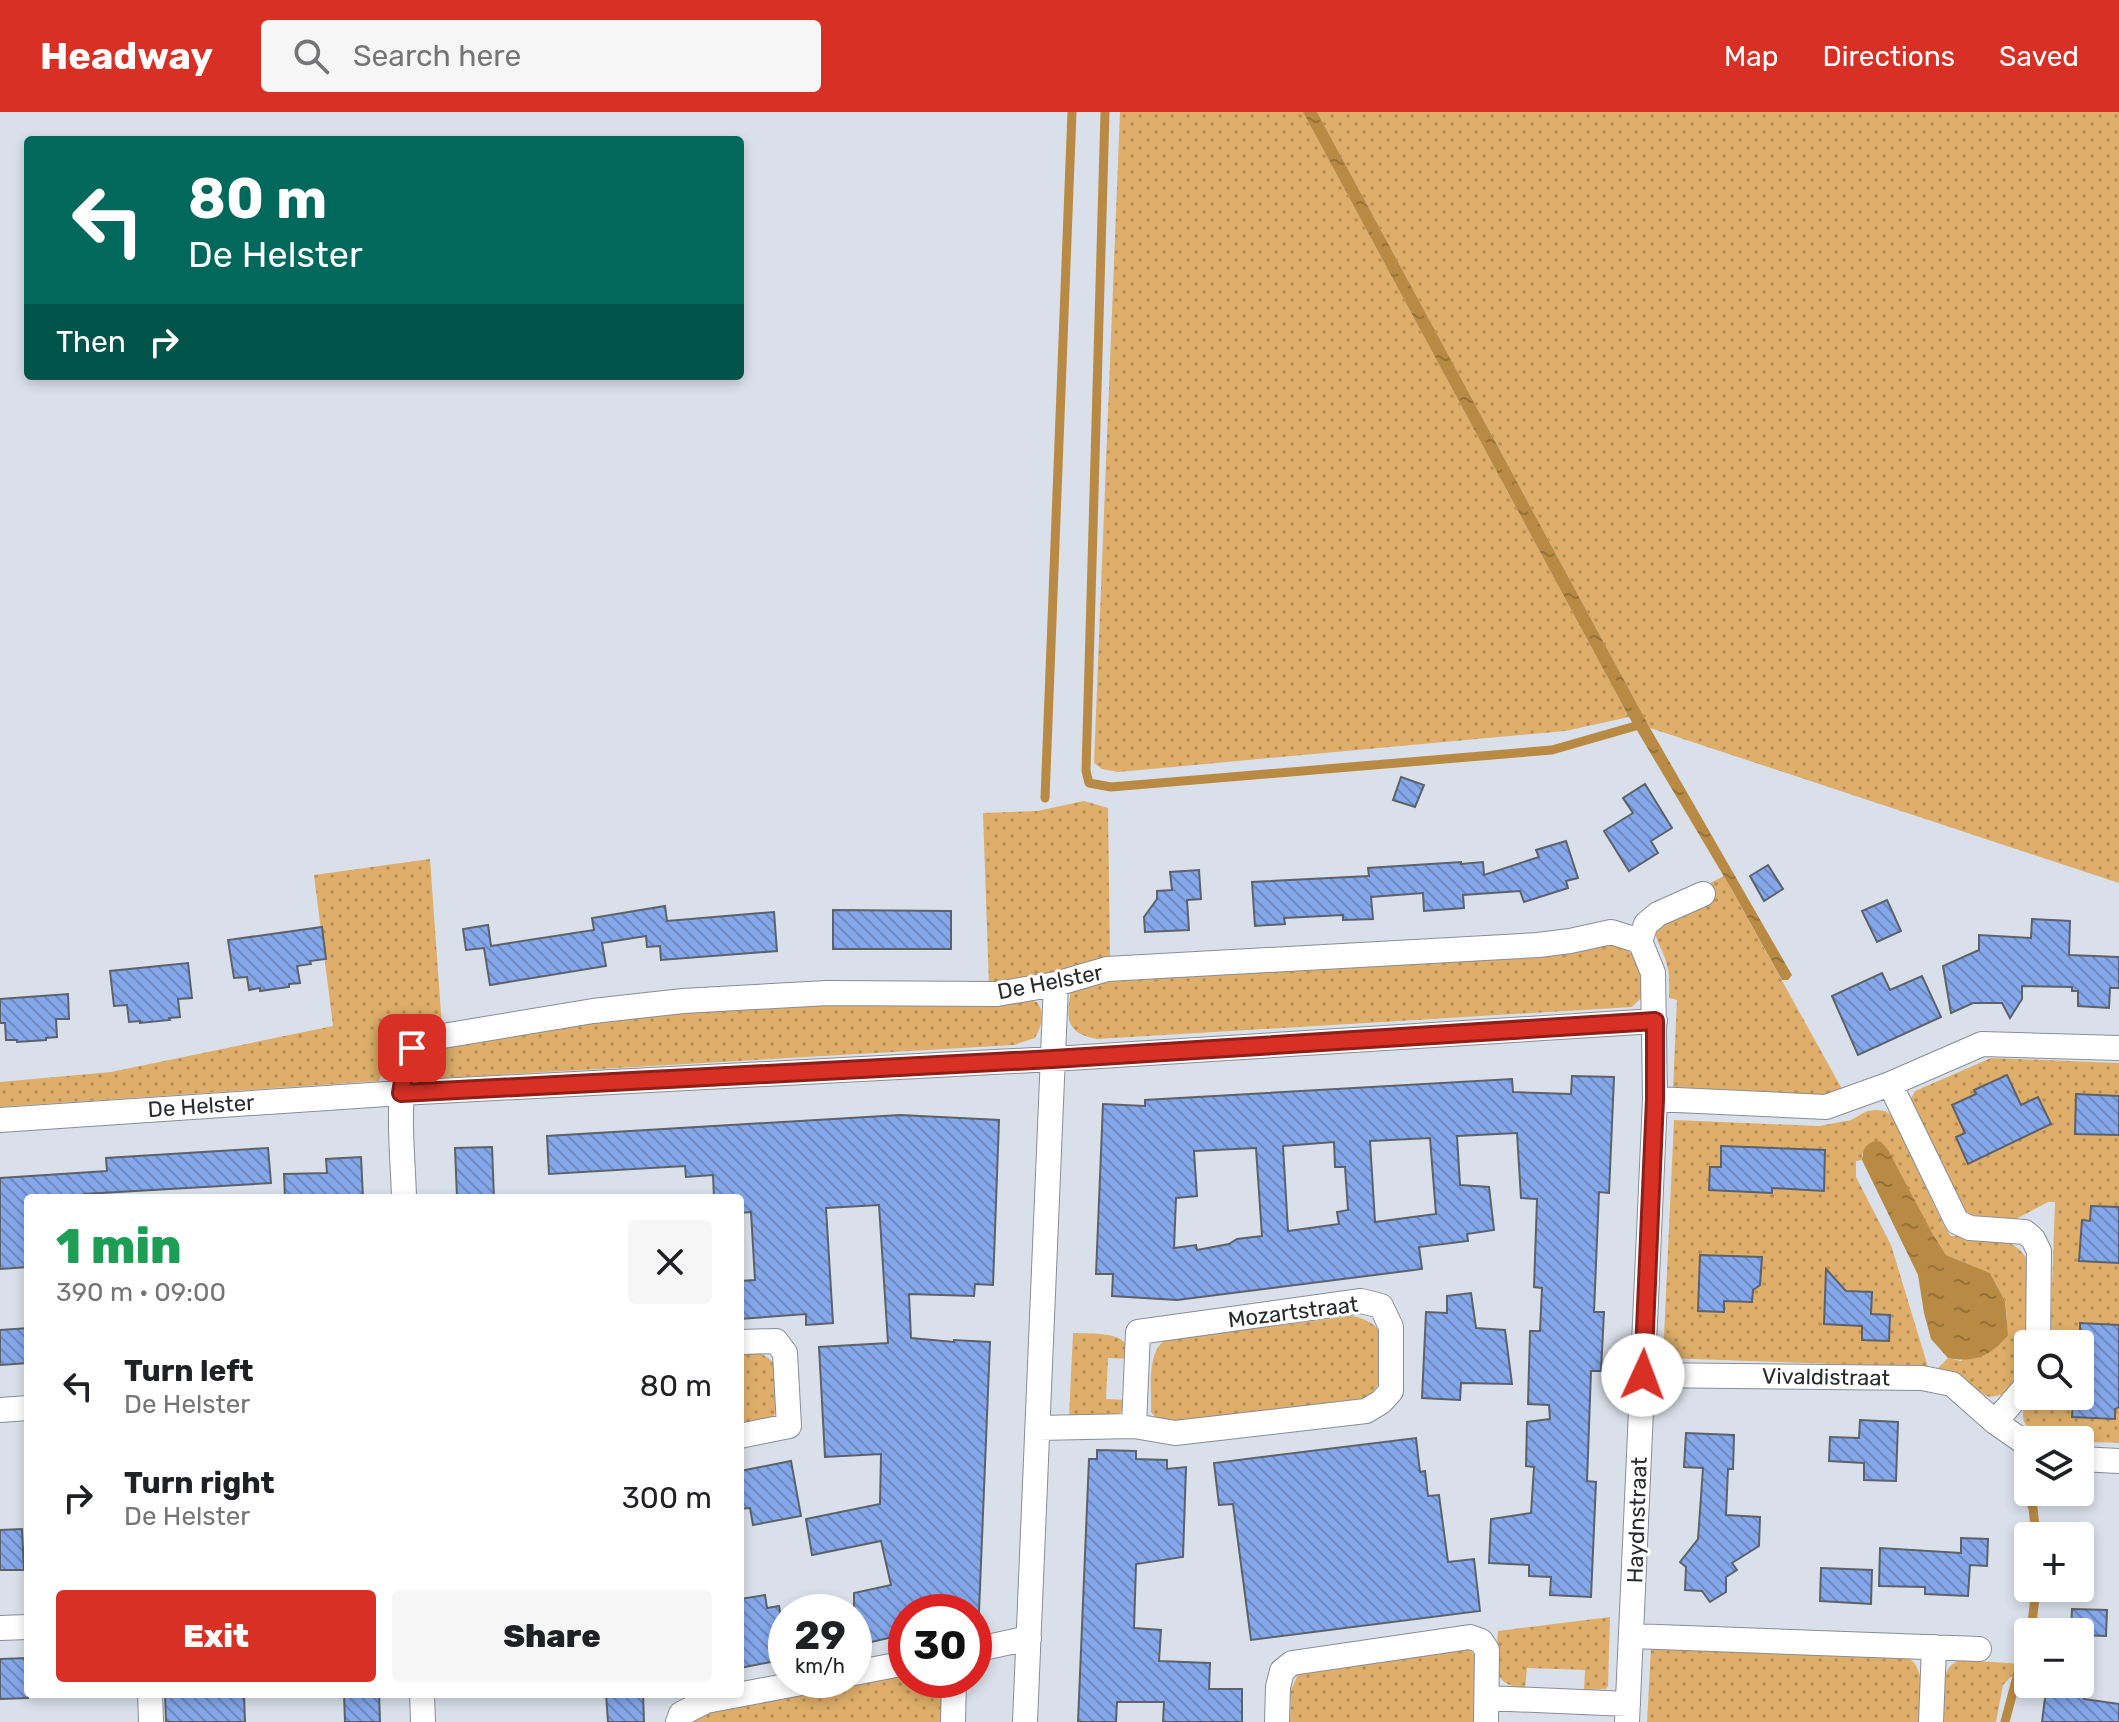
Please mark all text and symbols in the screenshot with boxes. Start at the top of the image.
search box [261,20,821,92]
text: Headway [40,33,213,79]
icon: search [289,34,333,78]
text: Search here [353,38,521,74]
text: Map [1724,40,1778,73]
text: Directions [1822,40,1955,73]
text: Saved [1999,40,2079,73]
text: 80 m [188,166,327,232]
icon: left [56,168,160,272]
text: De Helster [188,233,363,276]
icon: right [142,320,186,364]
text: Then [56,324,126,360]
street label: De Helster [995,958,1106,1005]
pin [378,1014,446,1082]
icon: arrive [390,1026,434,1070]
street label: De Helster [147,1089,256,1123]
text: 1 min [56,1218,182,1275]
button: close [628,1220,712,1304]
text: 390 m · 09:00 [56,1277,226,1308]
street label: Mozartstraat [1226,1291,1360,1333]
map controls [2014,1330,2094,1698]
button: search [2014,1330,2094,1410]
position arrow [1601,1333,1685,1417]
text: Turn left [124,1353,254,1389]
street label: Vivaldistraat [1762,1362,1891,1392]
icon: left [56,1364,100,1408]
text: 80 m [640,1368,712,1404]
text: De Helster [124,1389,250,1420]
button: layers [2014,1426,2094,1506]
street label: Haydnstraat [1621,1456,1653,1584]
text: Turn right [124,1465,275,1501]
icon: right [56,1476,100,1520]
text: 300 m [622,1480,712,1516]
text: De Helster [124,1501,250,1532]
button: + [2014,1522,2094,1602]
button: Exit [56,1590,376,1682]
button: Share [392,1590,712,1682]
speed limit sign: 30 [888,1594,992,1698]
text: 29 [794,1612,846,1659]
button: − [2014,1618,2094,1698]
text: km/h [795,1654,845,1678]

